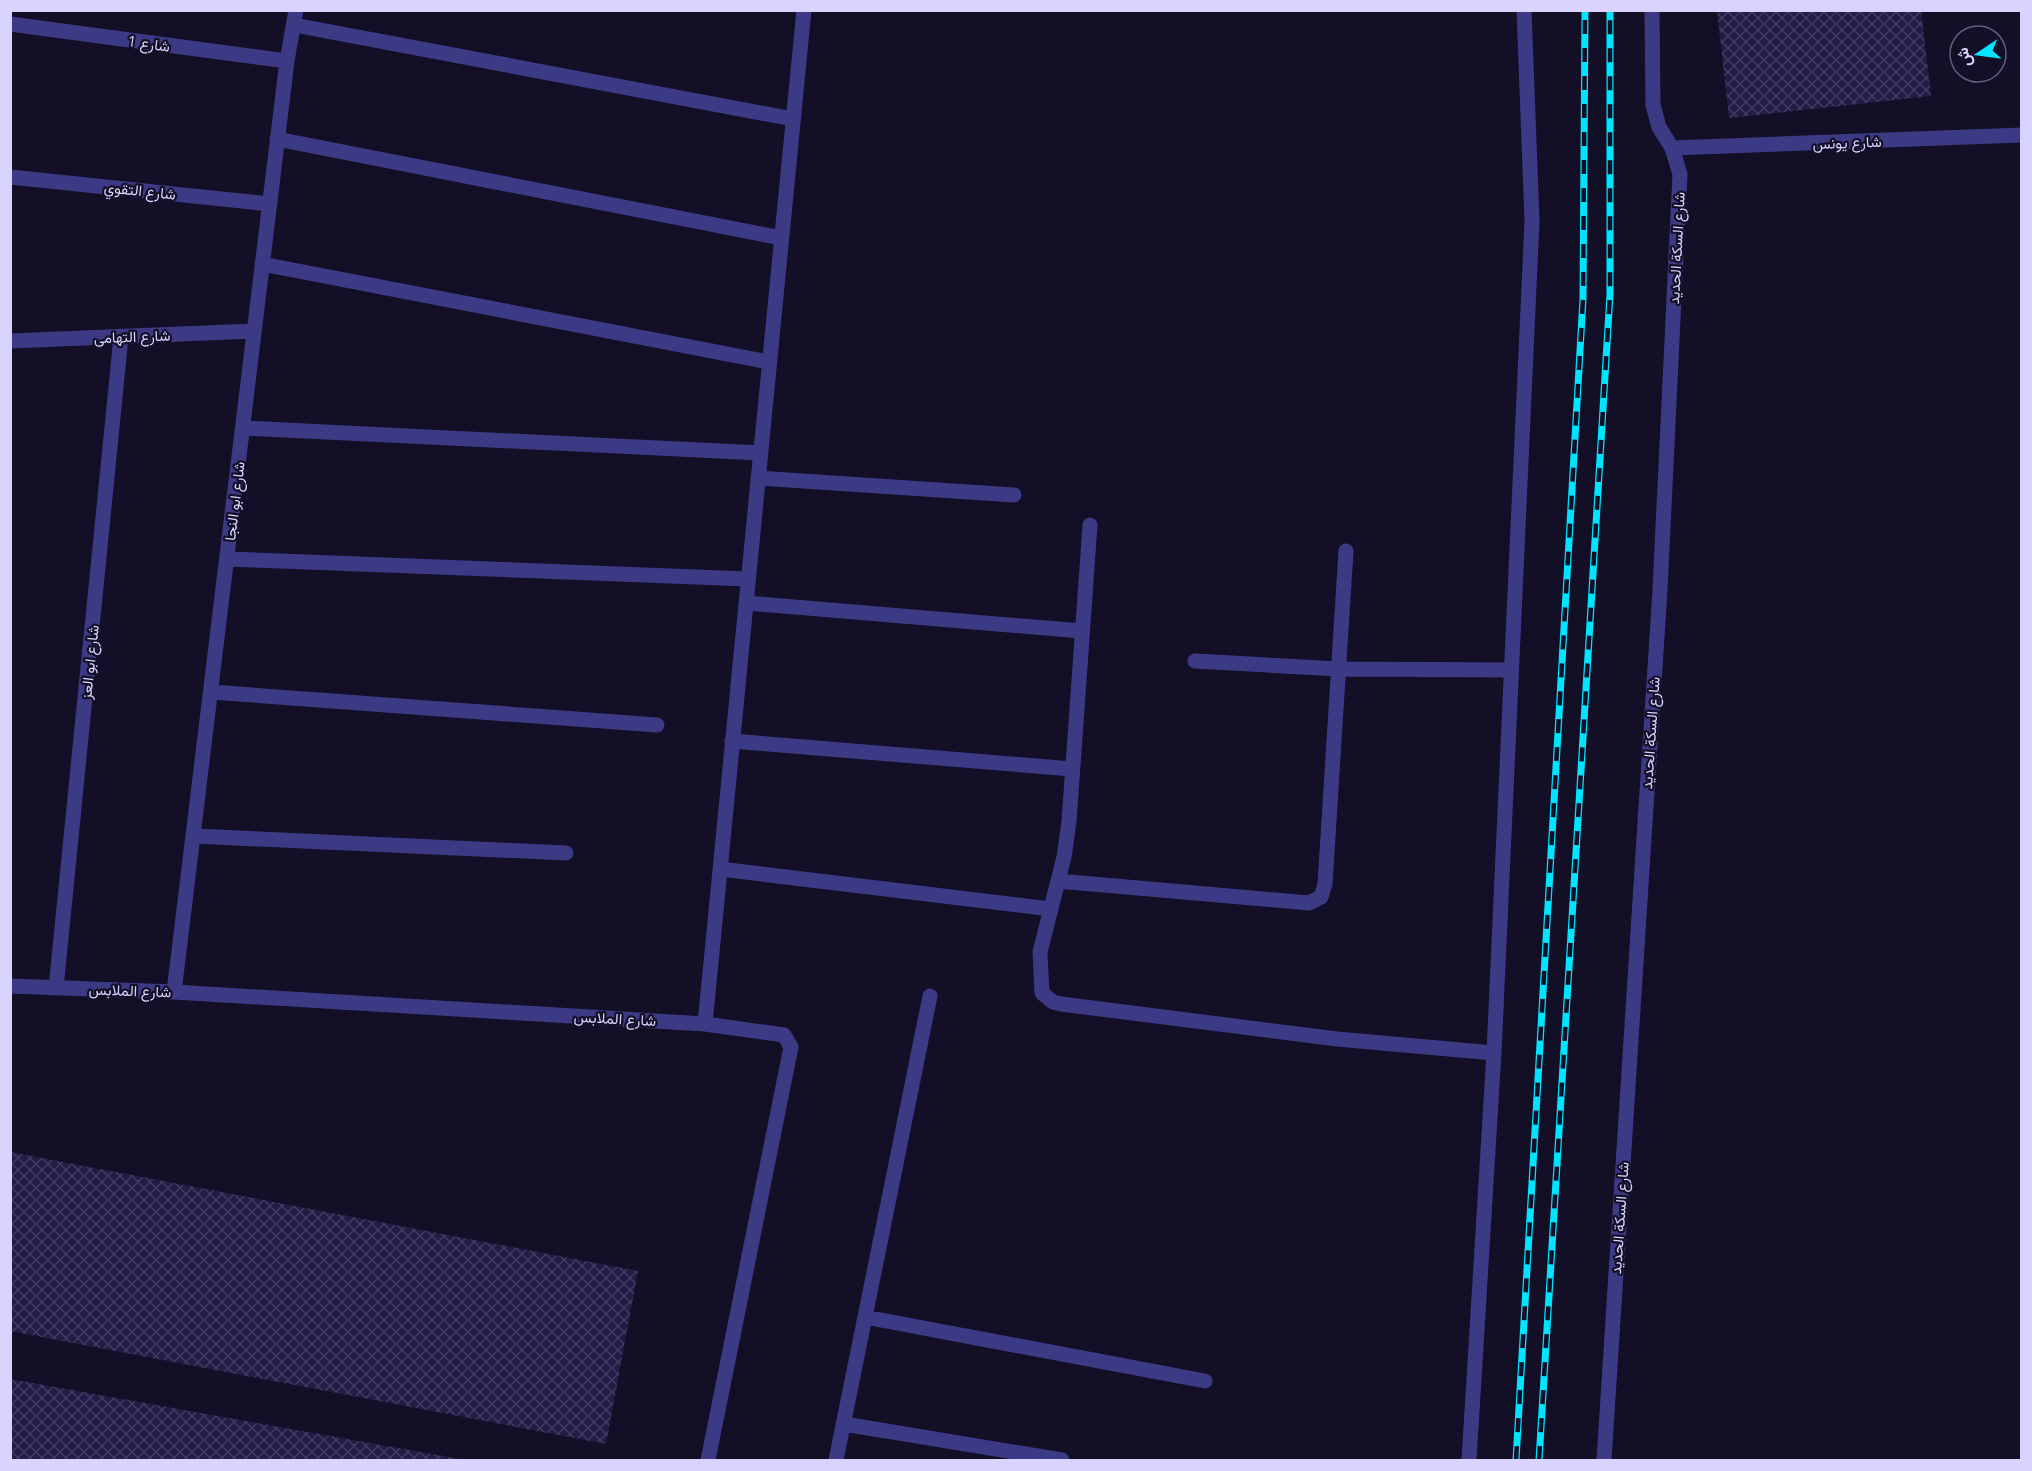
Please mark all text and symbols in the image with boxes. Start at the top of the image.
north arrow [1948,24,2008,84]
street label: شارع 1 [126,30,172,58]
text: ش [1951,46,1976,69]
street label: شارع يونس [1812,131,1882,155]
street label: شارع التقوي [103,176,177,208]
street label: شارع السكة الحديد [1663,191,1691,305]
street label: شارع التهامى [93,325,171,349]
street label: شارع ابو النجا [219,460,251,542]
street label: شارع ابو العز [75,624,105,701]
street label: شارع السكة الحديد [1636,676,1666,790]
street label: شارع الملابس [88,979,172,1003]
street label: شارع الملابس [573,1006,657,1032]
street label: شارع السكة الحديد [1605,1161,1635,1275]

